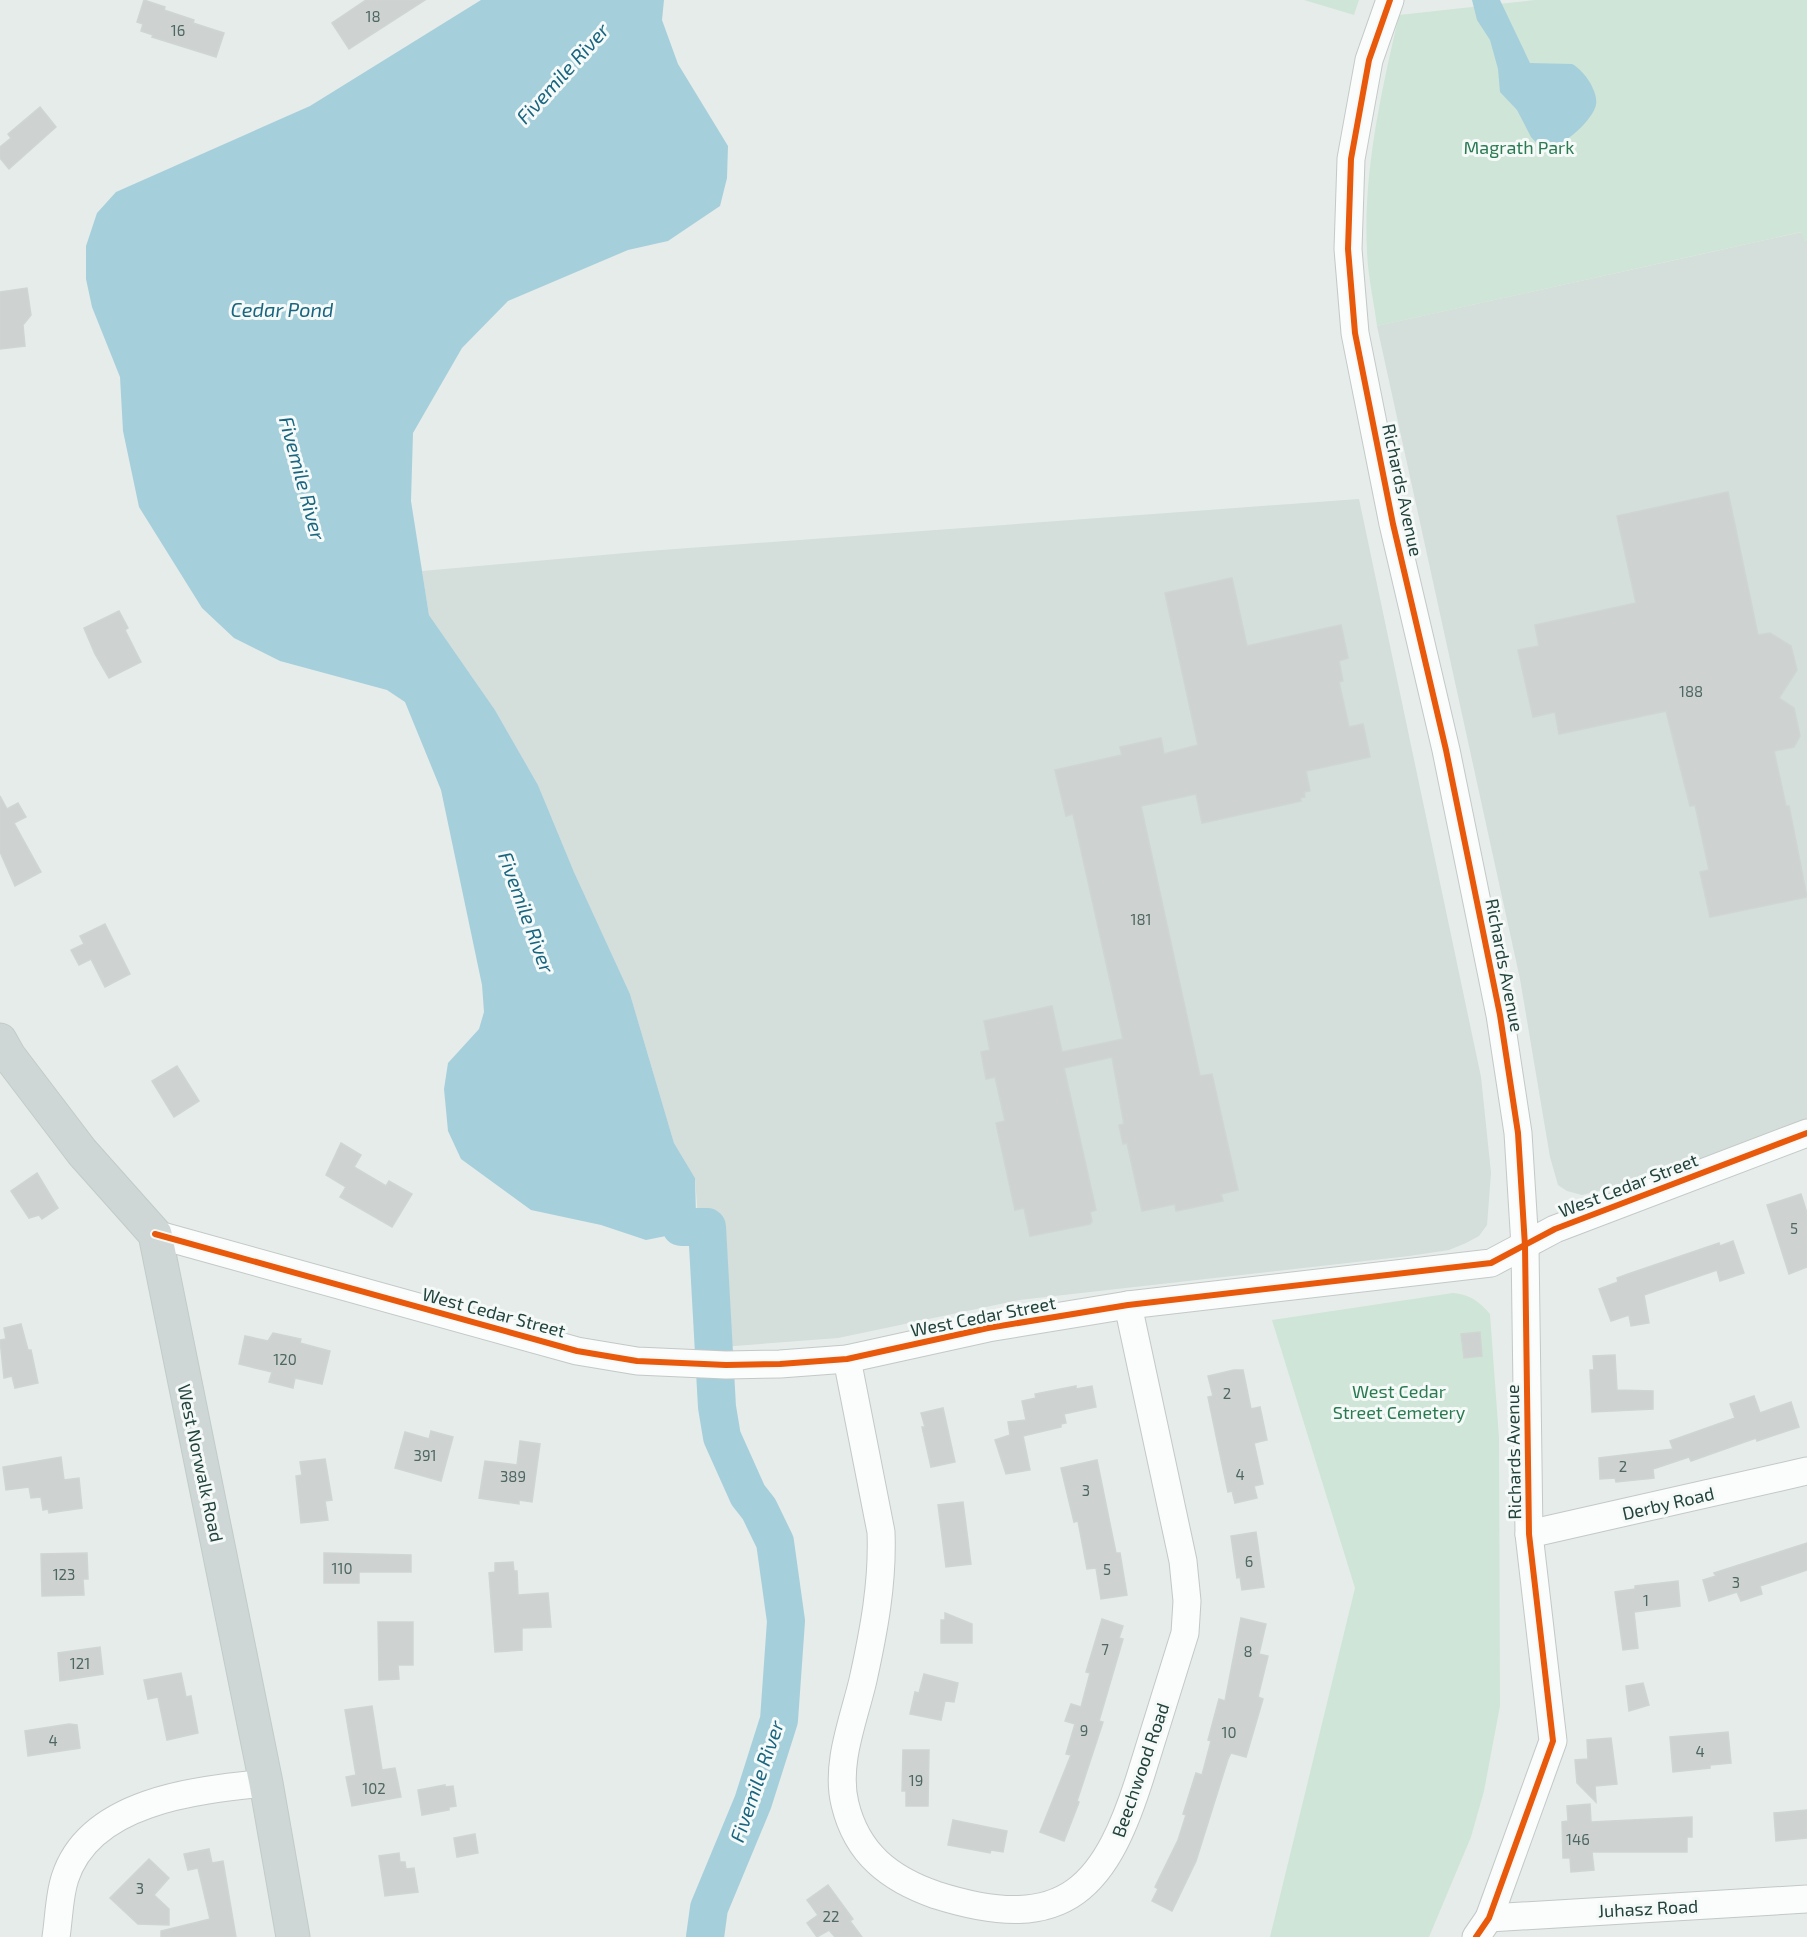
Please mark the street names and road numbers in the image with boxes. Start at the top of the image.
street label: Richards Avenue [1378,422,1428,558]
street label: Richards Avenue [1481,897,1529,1033]
street label: West Cedar Street [1555,1148,1701,1222]
street label: West Cedar Street [420,1282,568,1342]
street label: West Cedar Street [909,1291,1058,1341]
street label: West Norwalk Road [174,1382,228,1544]
street label: Richards Avenue [1501,1384,1525,1520]
street label: Derby Road [1620,1482,1716,1524]
street label: Beechwood Road [1107,1700,1173,1840]
street label: Juhasz Road [1597,1894,1699,1922]

